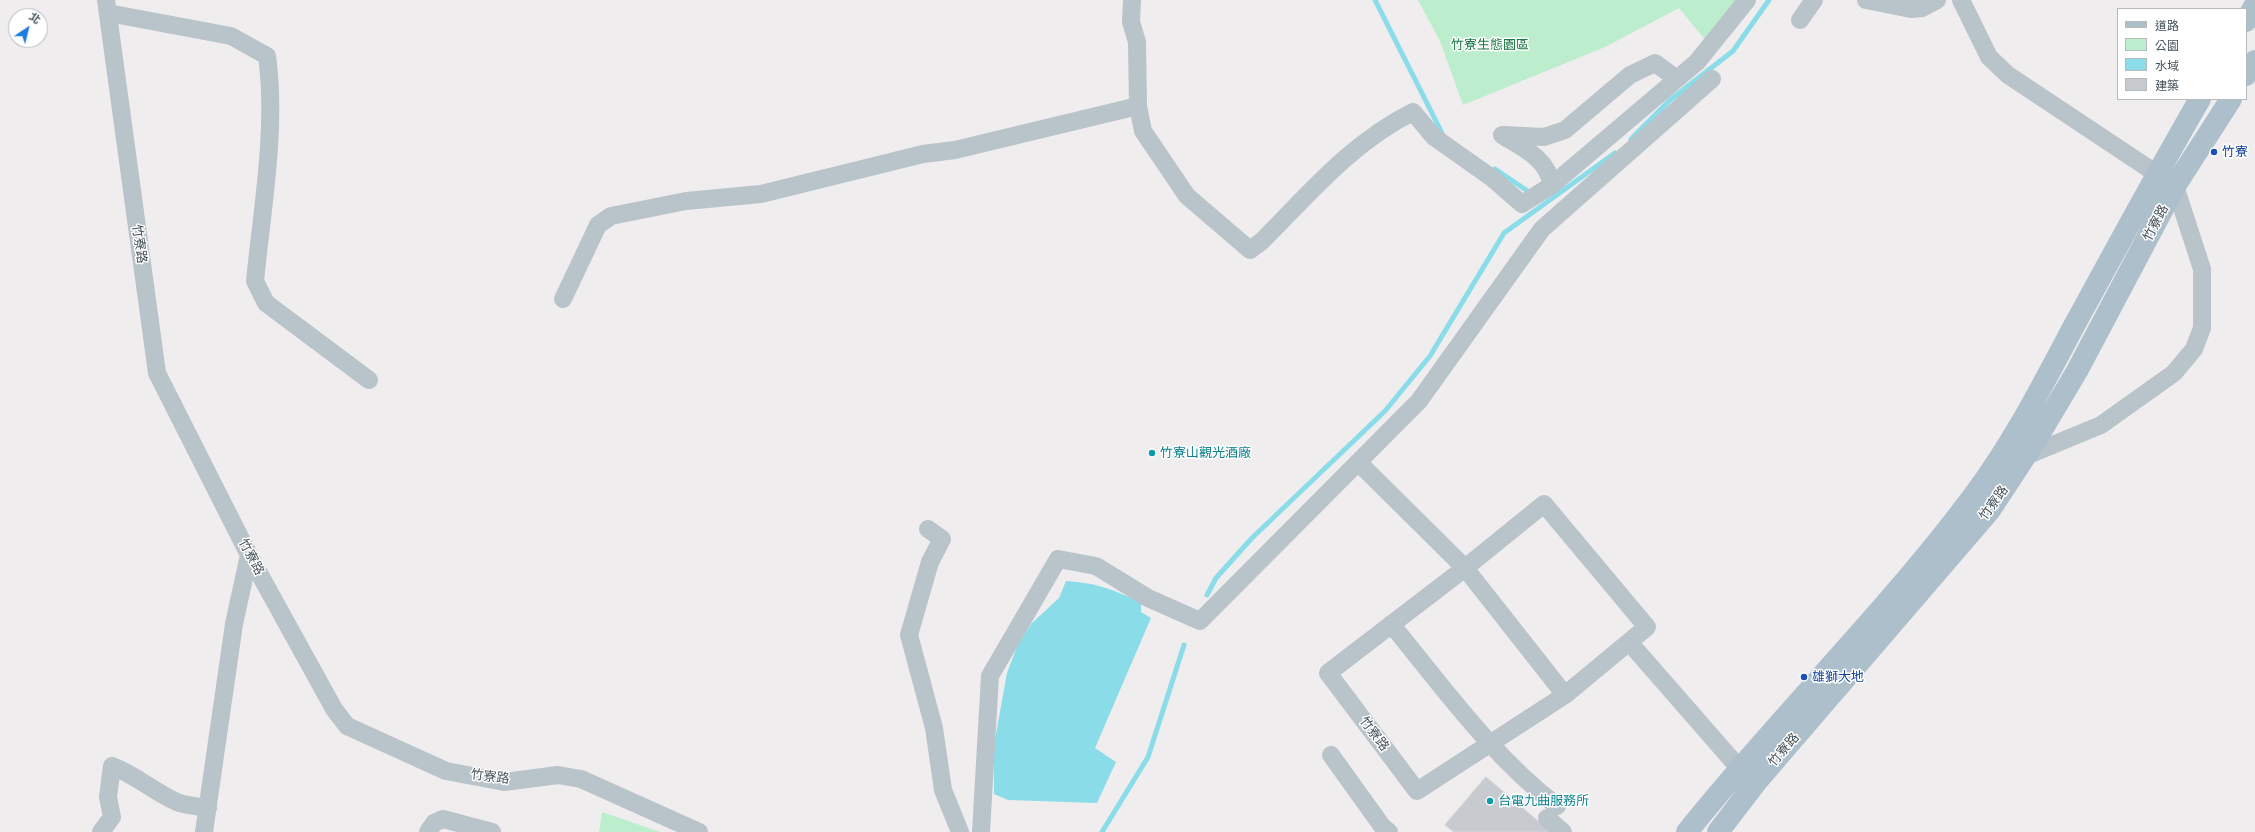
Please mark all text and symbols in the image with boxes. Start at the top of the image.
north arrow [8,8,48,48]
legend [2117,8,2247,100]
text: 北 [26,10,43,27]
text: 道路 [2155,19,2179,33]
park label: 竹寮生態園區 [1451,37,1529,53]
text: 公園 [2155,39,2179,53]
text: 水域 [2155,59,2179,73]
text: 建築 [2155,79,2179,93]
place label: 竹寮 [2222,144,2248,160]
marker: 竹寮 [2209,147,2219,157]
street label: 竹寮路 [2140,202,2172,244]
street label: 竹寮路 [129,224,149,264]
place label: 竹寮山觀光酒廠 [1160,445,1251,461]
marker: 竹寮山觀光酒廠 [1147,448,1157,458]
street label: 竹寮路 [1976,483,2012,523]
street label: 竹寮路 [235,536,267,578]
place label: 雄獅大地 [1812,669,1864,685]
marker: 雄獅大地 [1799,672,1809,682]
street label: 竹寮路 [1356,714,1392,754]
street label: 竹寮路 [1765,730,1803,770]
street label: 竹寮路 [470,767,510,787]
place label: 台電九曲服務所 [1498,793,1589,809]
marker: 台電九曲服務所 [1485,796,1495,806]

